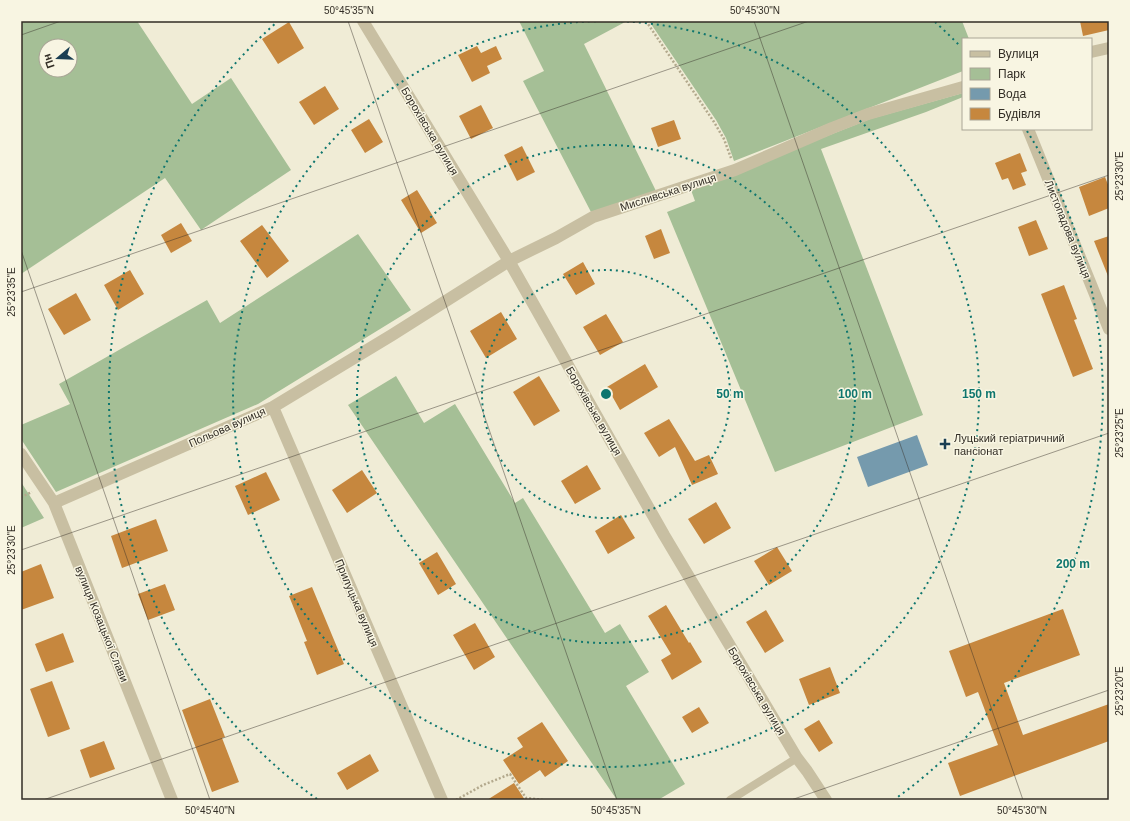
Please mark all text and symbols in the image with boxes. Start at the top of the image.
text: 50°45'35"N [324,5,374,16]
text: 50°45'30"N [730,5,780,16]
north arrow [38,38,78,78]
legend [962,38,1092,130]
text: Вулиця [998,47,1039,61]
text: Пн [41,52,57,70]
text: Парк [998,67,1026,81]
street label: Борохівська вулиця [399,85,461,177]
text: Вода [998,87,1026,101]
text: Будівля [998,107,1040,121]
text: 25°23'30"E [1114,151,1125,201]
street label: Мисливська вулиця [618,171,718,213]
street label: Листопадова вулиця [1043,178,1093,280]
text: 25°23'35"E [6,267,17,317]
street label: Борохівська вулиця [564,365,624,457]
centre of rings [599,387,613,401]
text: 50 m [716,387,744,401]
text: 100 m [838,387,872,401]
text: 150 m [962,387,996,401]
street label: Польова вулиця [187,405,267,449]
text: 25°23'25"E [1114,408,1125,458]
place label: Луцький геріатричний пансіонат [954,432,1065,457]
marker: Луцький геріатричний пансіонат [939,438,951,450]
text: 25°23'30"E [6,525,17,575]
street label: Прилуцька вулиця [333,557,381,649]
text: 200 m [1056,557,1090,571]
street label: вулиця Козацької Слави [73,564,131,684]
street label: Борохівська вулиця [726,645,788,737]
text: 25°23'20"E [1114,666,1125,716]
text: 50°45'40"N [185,805,235,816]
text: 50°45'35"N [591,805,641,816]
text: 50°45'30"N [997,805,1047,816]

